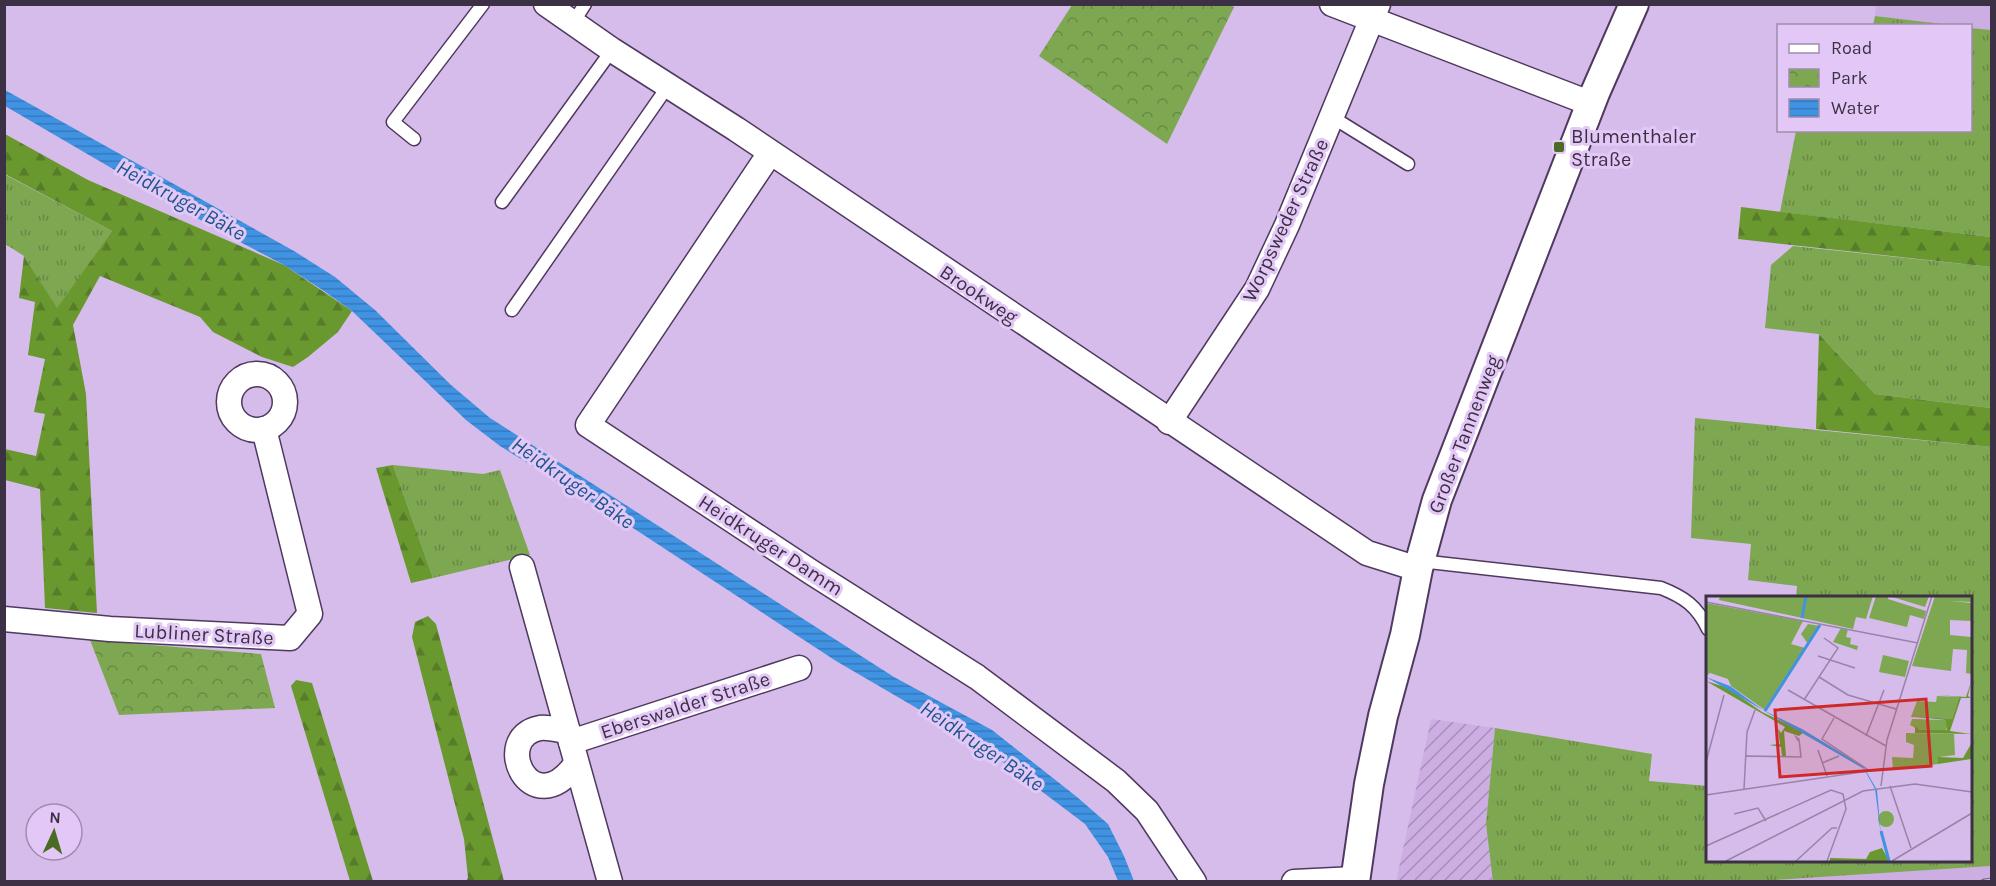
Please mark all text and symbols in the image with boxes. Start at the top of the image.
legend [1777,24,1972,132]
text: Road [1831,37,1872,59]
text: Park [1831,67,1868,89]
text: Water [1831,97,1879,119]
place label: Blumenthaler Straße [1571,125,1697,171]
street label: Worpsweder Straße [1238,135,1333,305]
marker: Blumenthaler Straße [1552,140,1566,154]
water label: Heidkruger Bäke [112,155,250,245]
street label: Brookweg [935,260,1022,329]
street label: Großer Tannenweg [1424,352,1505,516]
water label: Heidkruger Bäke [507,432,639,534]
street label: Heidkruger Damm [694,490,847,601]
inset map [1706,596,1972,862]
street label: Lubliner Straße [134,619,274,650]
street label: Eberswalder Straße [598,667,773,744]
water label: Heidkruger Bäke [916,696,1048,796]
north arrow [24,802,84,862]
text: N [49,808,61,827]

